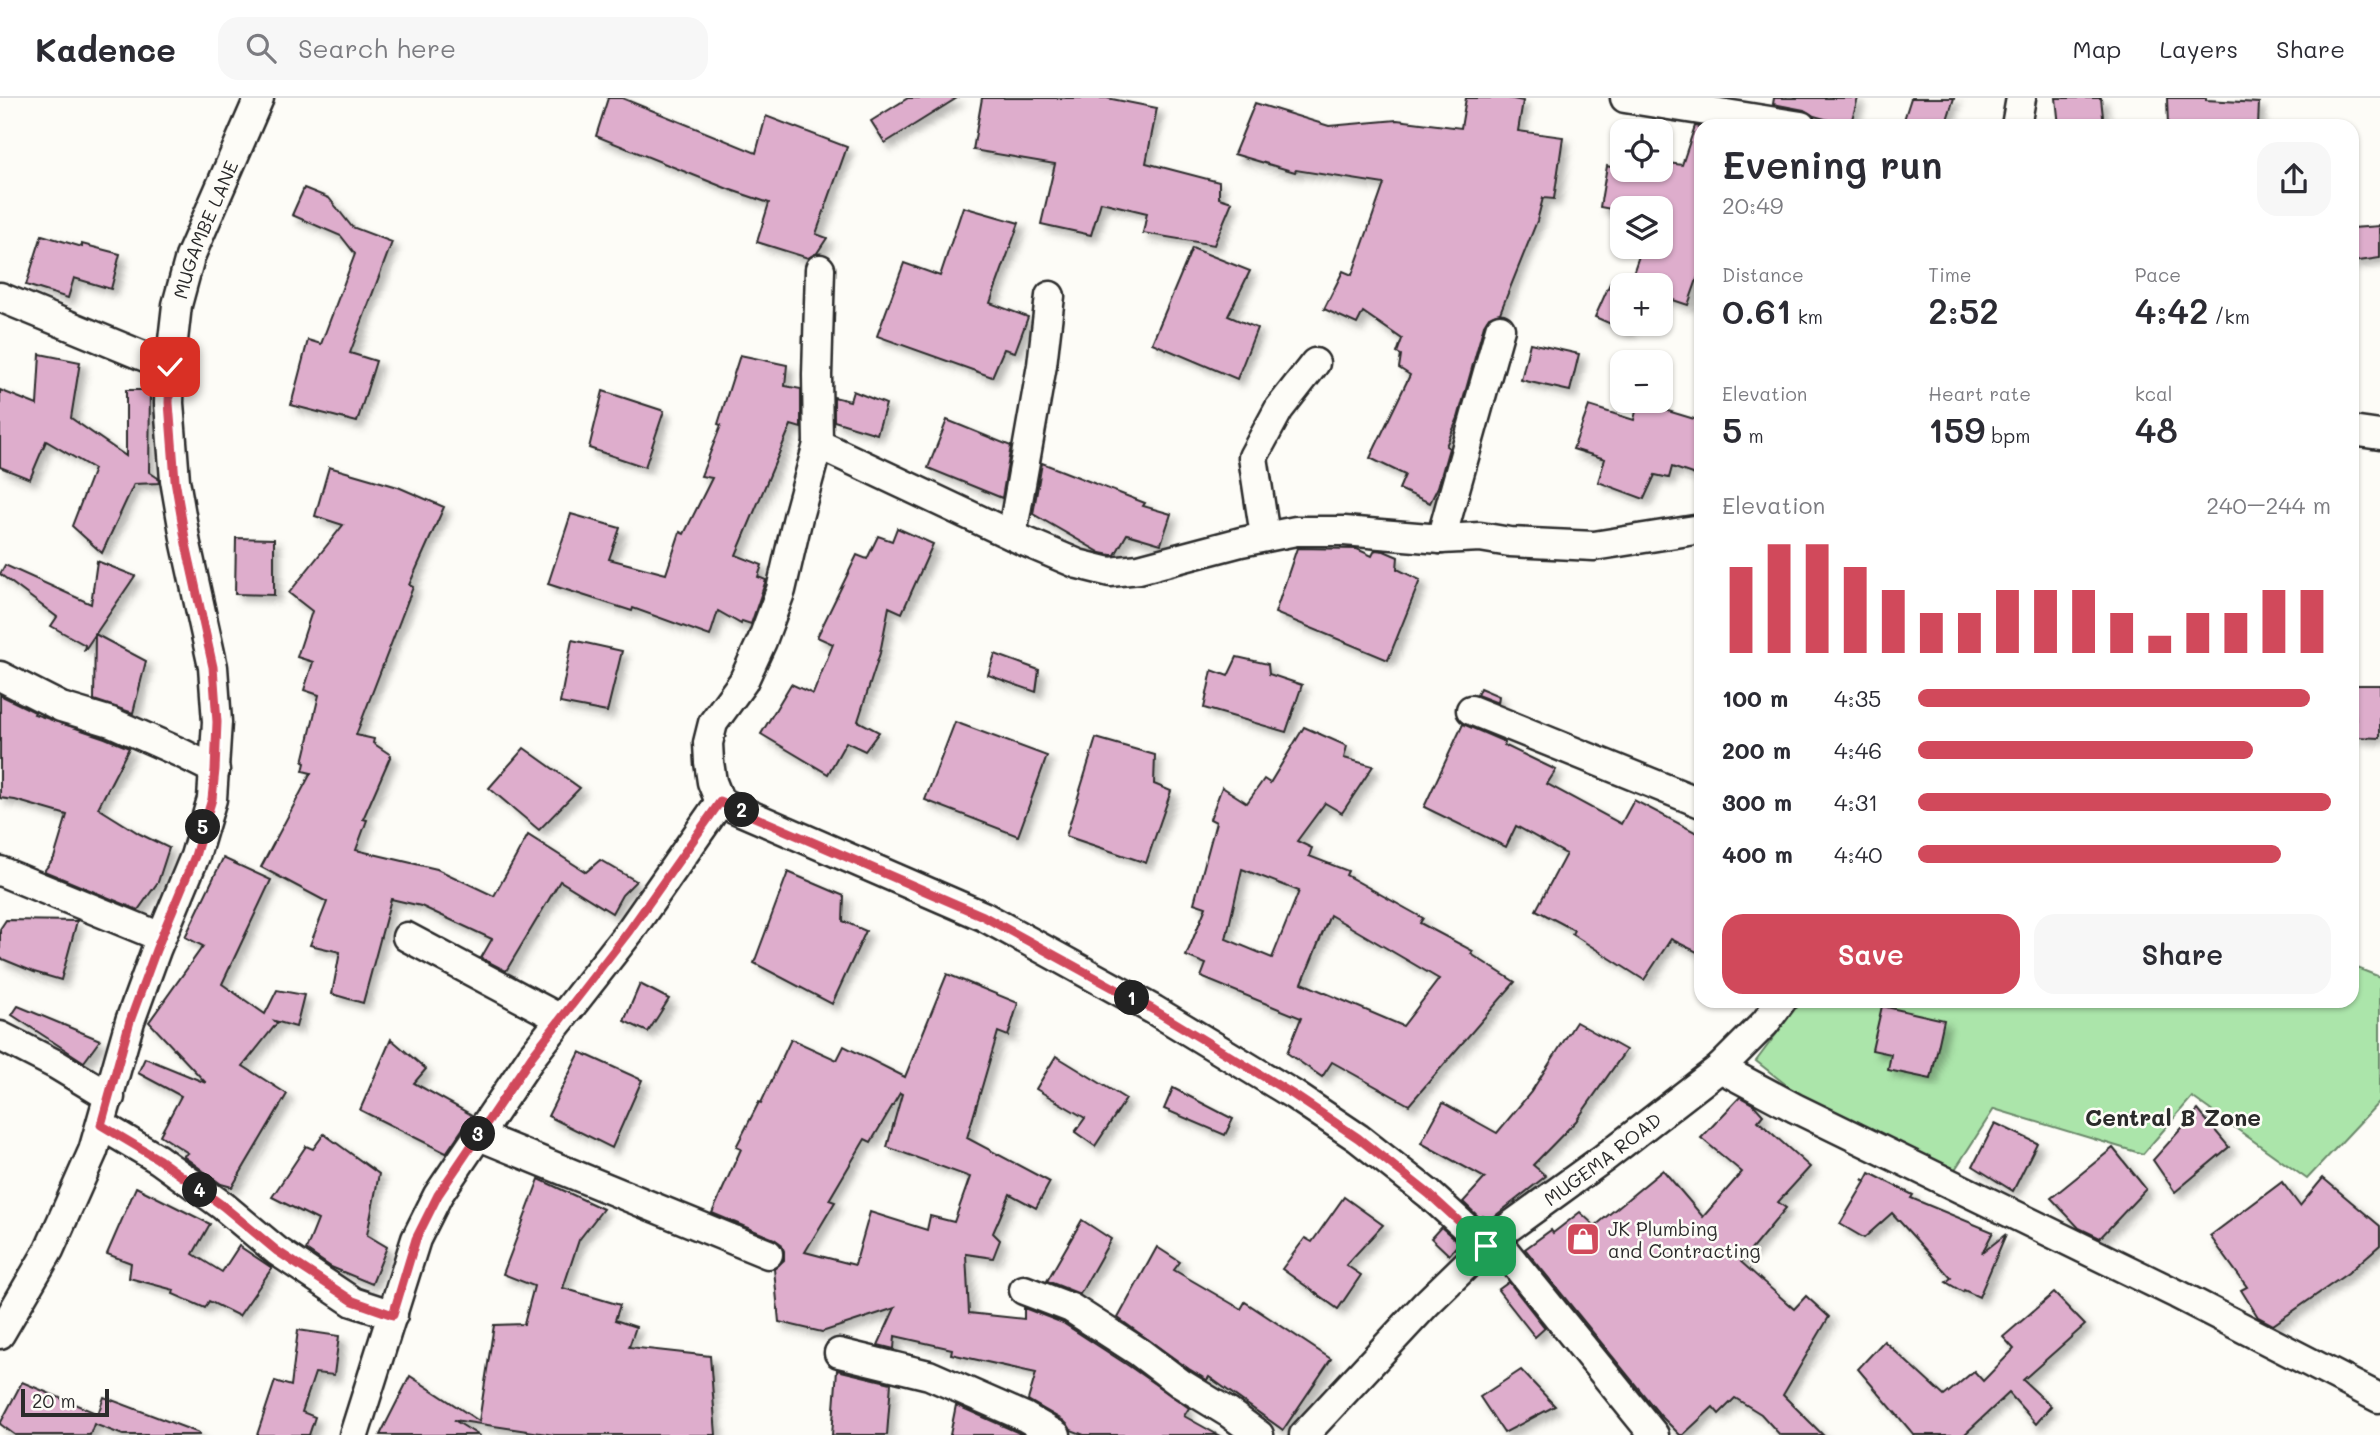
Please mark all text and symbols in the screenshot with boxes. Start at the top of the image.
search box [218,17,708,80]
text: Kadence [35,27,176,70]
icon: search [242,29,280,67]
text: Search here [298,31,456,65]
text: Map [2073,33,2121,64]
text: Layers [2159,33,2238,64]
text: Share [2276,33,2345,64]
map controls [1610,119,1673,413]
button: locate [1610,119,1673,182]
text: Evening run [1722,139,1943,189]
button: share [2257,142,2331,216]
street label: MUGAMBE LANE [167,156,243,301]
text: 20:49 [1722,190,1783,220]
button: layers [1610,196,1673,259]
text: Distance [1722,262,1804,287]
text: Time [1928,262,1972,287]
text: Pace [2135,262,2181,287]
button: + [1610,273,1673,336]
text: 0.61 [1722,287,1792,333]
text: 2:52 [1928,287,1999,333]
text: 4:42 [2135,287,2208,333]
text: km [1792,304,1823,329]
text: /km [2208,304,2250,329]
pin [140,337,200,397]
icon: check [151,348,189,386]
button: − [1610,350,1673,413]
text: Elevation [1722,381,1807,406]
text: Heart rate [1928,381,2031,406]
text: kcal [2135,381,2173,406]
text: 5 [1722,406,1742,452]
text: 159 [1928,406,1985,452]
text: 48 [2135,406,2178,452]
text: m [1742,423,1764,448]
text: bpm [1985,423,2030,448]
text: Elevation [1722,490,1825,520]
text: 240–244 m [2206,490,2331,520]
text: 100 m [1722,683,1788,713]
text: 4:35 [1834,683,1882,713]
text: 200 m [1722,735,1791,765]
text: 4:46 [1834,735,1882,765]
text: 300 m [1722,787,1792,817]
text: 4:31 [1834,787,1878,817]
pin: 2 [724,792,760,828]
text: 2 [736,797,747,822]
pin: 5 [186,810,220,844]
text: 5 [197,814,208,839]
text: 400 m [1722,839,1793,869]
text: 4:40 [1834,839,1882,869]
button: Save [1722,914,2020,994]
button: Share [2034,914,2331,994]
pin: 1 [1114,981,1150,1016]
text: 1 [1127,985,1136,1010]
district label: Central B Zone [2085,1102,2261,1132]
street label: MUGEMA ROAD [1538,1106,1666,1211]
pin: 3 [461,1116,496,1152]
text: 3 [472,1121,483,1146]
pin: 4 [182,1172,218,1208]
text: 4 [193,1177,206,1202]
pin [1456,1216,1516,1276]
place label: JK Plumbing and Contracting [1608,1216,1760,1263]
shop icon: JK Plumbing and Contracting [1564,1220,1602,1258]
icon: arrive [1467,1227,1505,1265]
scale bar [21,1386,108,1418]
text: 20 m [32,1388,76,1413]

